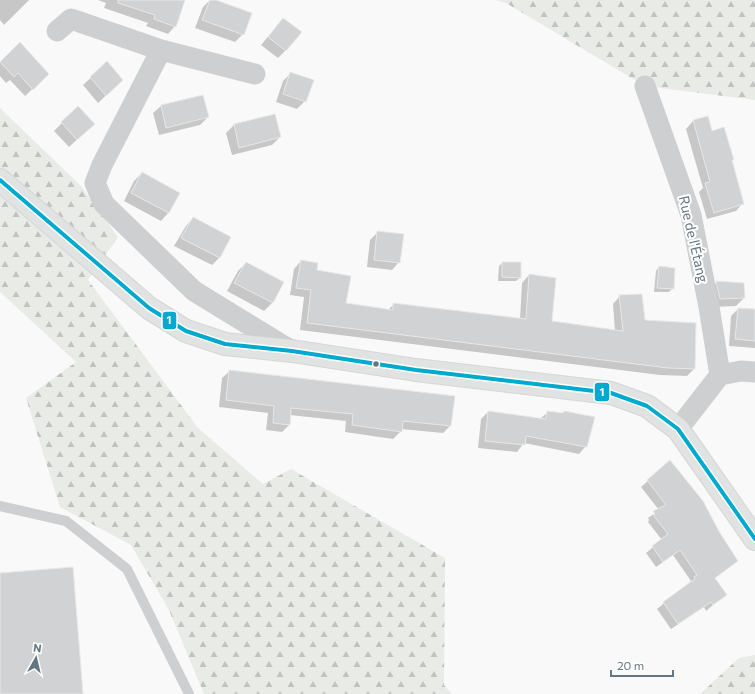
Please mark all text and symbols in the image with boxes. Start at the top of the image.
street label: Rue de l'Étang [676,194,712,284]
line badge: 1 [162,311,177,330]
text: 1 [167,313,172,326]
unlabelled marker [371,359,381,369]
line badge: 1 [594,382,610,402]
text: 1 [600,385,605,398]
north arrow [16,638,56,678]
text: N [32,641,42,655]
scale bar [611,652,673,678]
text: 20 m [617,658,644,672]

